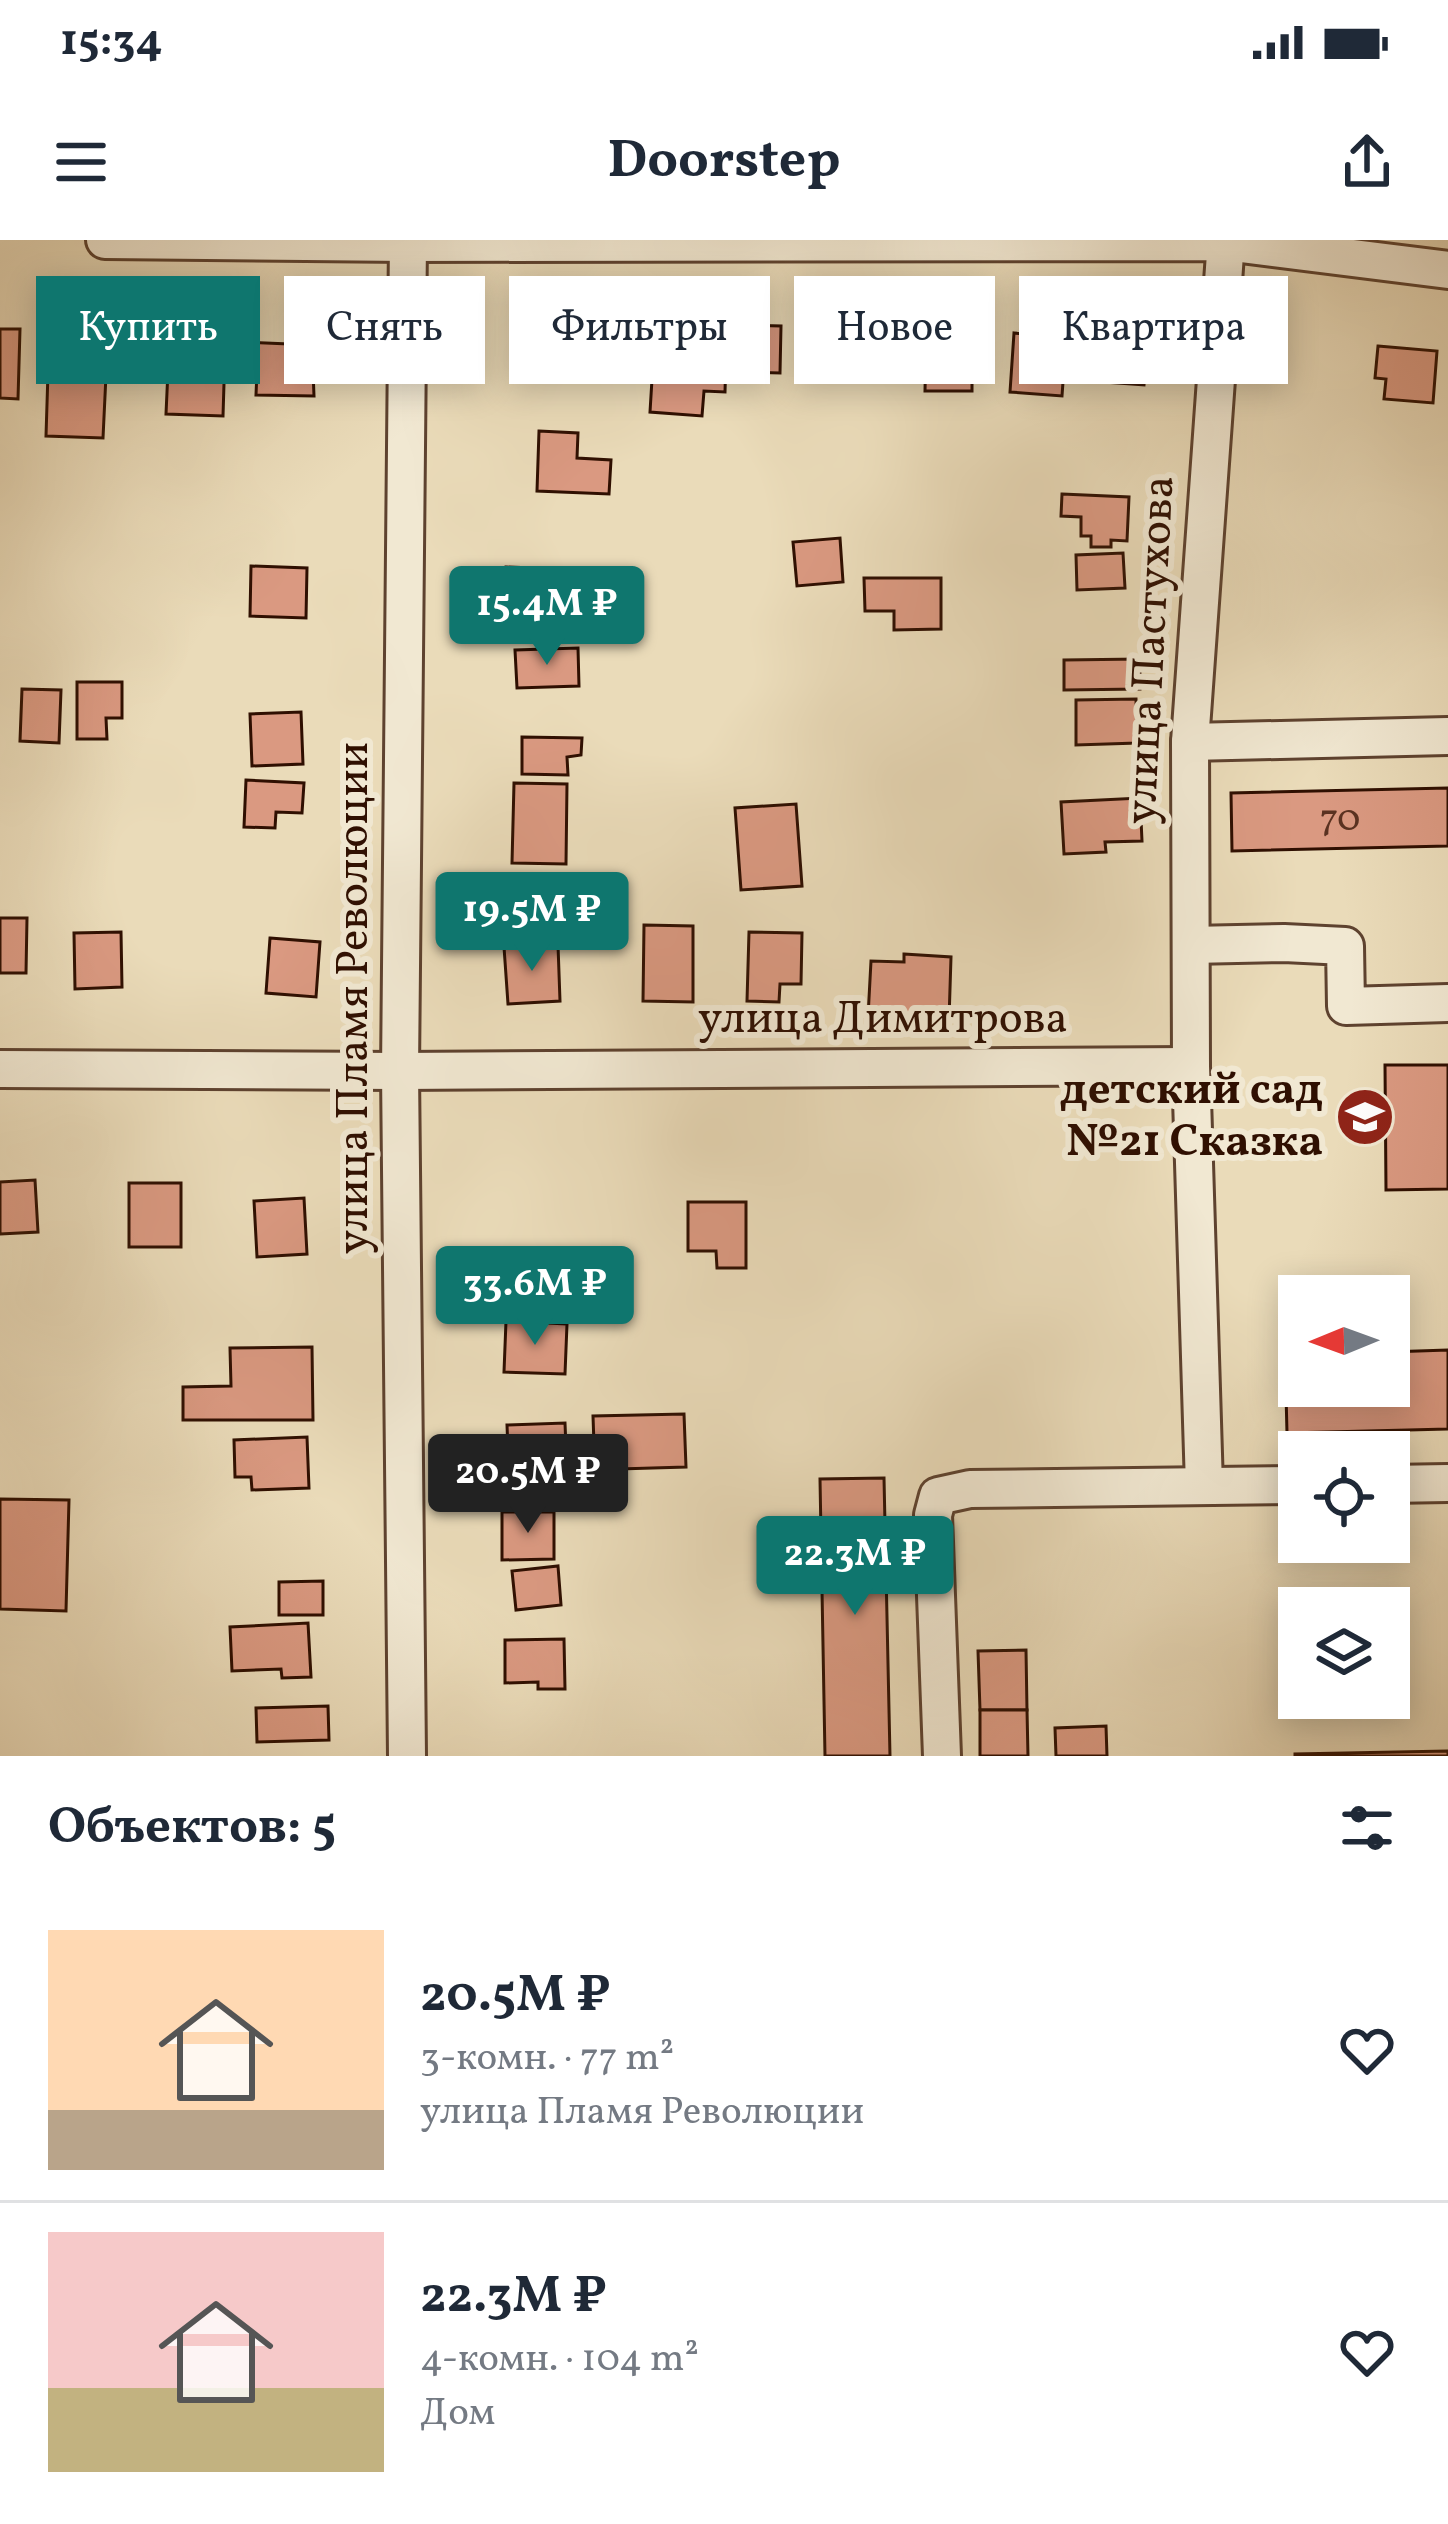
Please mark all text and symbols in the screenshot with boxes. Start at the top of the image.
text: 15:34 [60,11,163,74]
text: Doorstep [608,125,840,200]
icon: menu [48,129,114,195]
icon: share [1334,129,1400,195]
chip: Купить [36,276,260,384]
chip: Снять [284,276,485,384]
chip: Фильтры [509,276,770,384]
chip: Новое [794,276,995,384]
chip: Квартира [1019,276,1288,384]
street label: улица Пастухова [1111,474,1193,826]
pin: 15.4M ₽ [436,566,658,668]
text: 15.4M ₽ [476,578,618,632]
street label: улица Пламя Революции [324,742,387,1254]
house number: 70 [1320,793,1360,847]
pin: 19.5M ₽ [421,872,643,974]
text: 19.5M ₽ [463,884,601,938]
street label: улица Димитрова [698,989,1068,1052]
place label: детский сад №21 Сказка [1060,1060,1323,1175]
school or university icon: детский сад №21 Сказка [1334,1086,1396,1148]
pin: 33.6M ₽ [424,1246,646,1348]
text: 33.6M ₽ [463,1258,607,1312]
north arrow [1278,1275,1410,1407]
map controls [1278,1275,1410,1719]
button: locate [1278,1431,1410,1563]
pin: 20.5M ₽ [417,1434,639,1536]
text: 20.5M ₽ [455,1446,601,1500]
pin: 22.3M ₽ [744,1516,966,1618]
text: 22.3M ₽ [783,1528,927,1582]
button: layers [1278,1587,1410,1719]
text: Объектов: 5 [48,1793,336,1864]
icon: filters [1334,1795,1400,1861]
text: 20.5M ₽ [420,1961,611,2032]
icon: home [144,1978,288,2122]
icon: heart [1334,2017,1400,2083]
text: 3-комн. · 77 m² [420,2032,674,2086]
text: улица Пламя Революции [420,2086,864,2140]
text: 22.3M ₽ [420,2262,607,2333]
icon: home [144,2280,288,2424]
icon: heart [1334,2319,1400,2385]
text: 4-комн. · 104 m² [420,2333,699,2387]
text: Дом [420,2387,495,2441]

